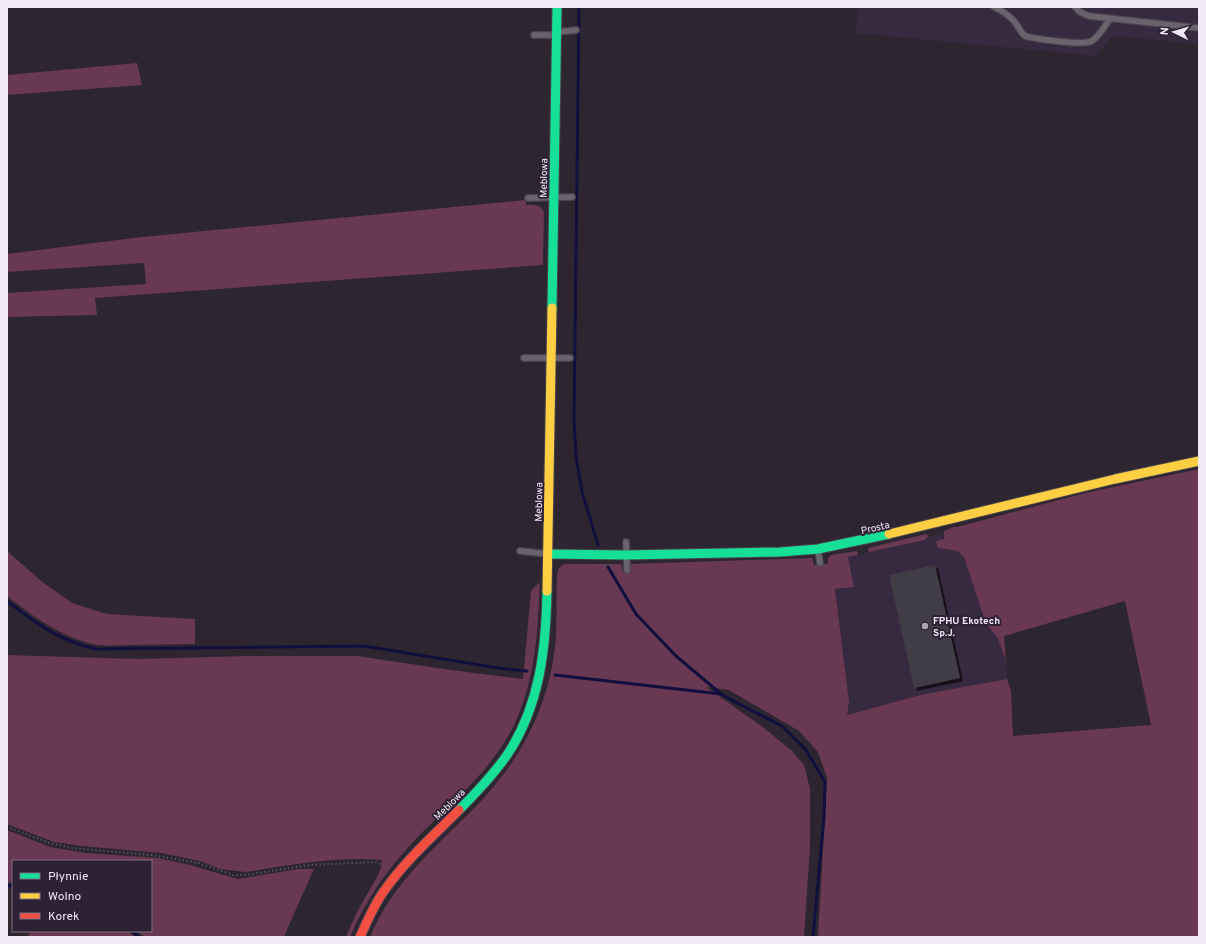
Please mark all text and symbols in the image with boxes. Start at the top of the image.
north arrow [1154,12,1194,52]
text: N [1158,27,1172,36]
street label: Meblowa [538,158,551,198]
street label: Meblowa [533,482,546,522]
street label: Prosta [860,519,891,538]
place label: FPHU Ekotech Sp.J. [933,615,1000,640]
marker: FPHU Ekotech Sp.J. [920,621,930,631]
street label: Meblowa [432,787,469,824]
legend [12,860,152,932]
text: Płynnie [48,869,88,885]
text: Wolno [48,889,82,905]
text: Korek [48,909,79,925]

